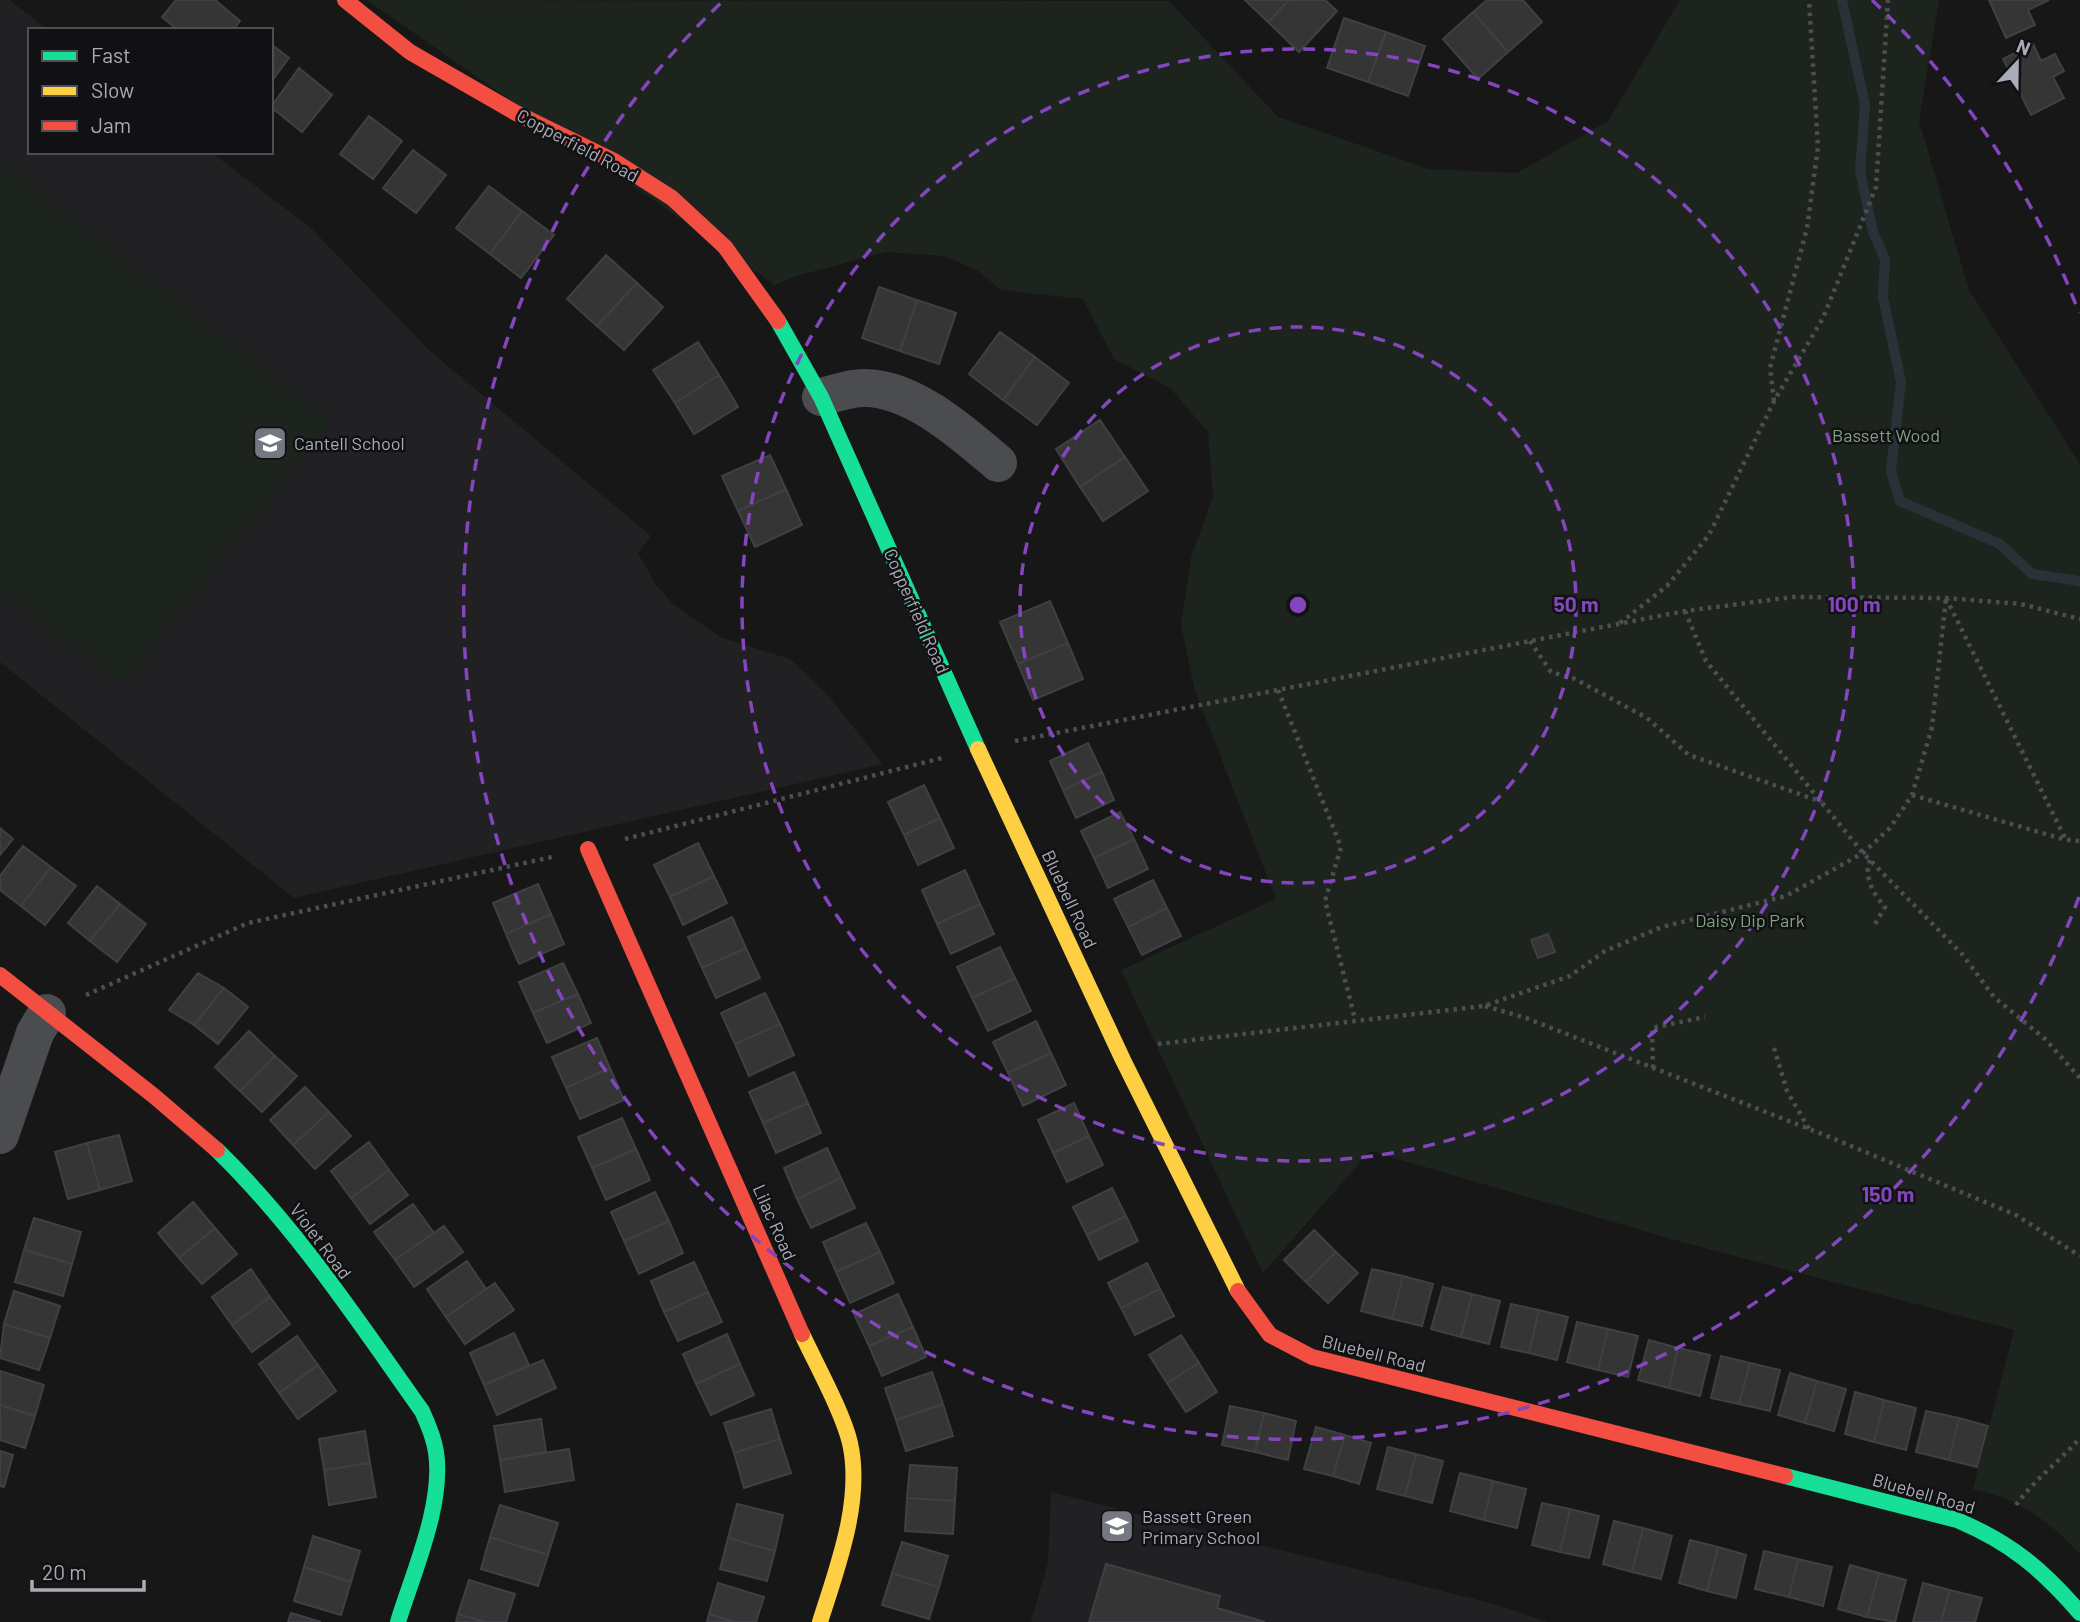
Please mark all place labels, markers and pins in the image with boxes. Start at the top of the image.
school or university icon: Cantell School [251,424,289,462]
place label: Cantell School [294,432,405,454]
centre of rings [1286,593,1310,617]
place label: Bassett Green Primary School [1142,1505,1260,1548]
school or university icon: Bassett Green Primary School [1098,1507,1136,1545]

